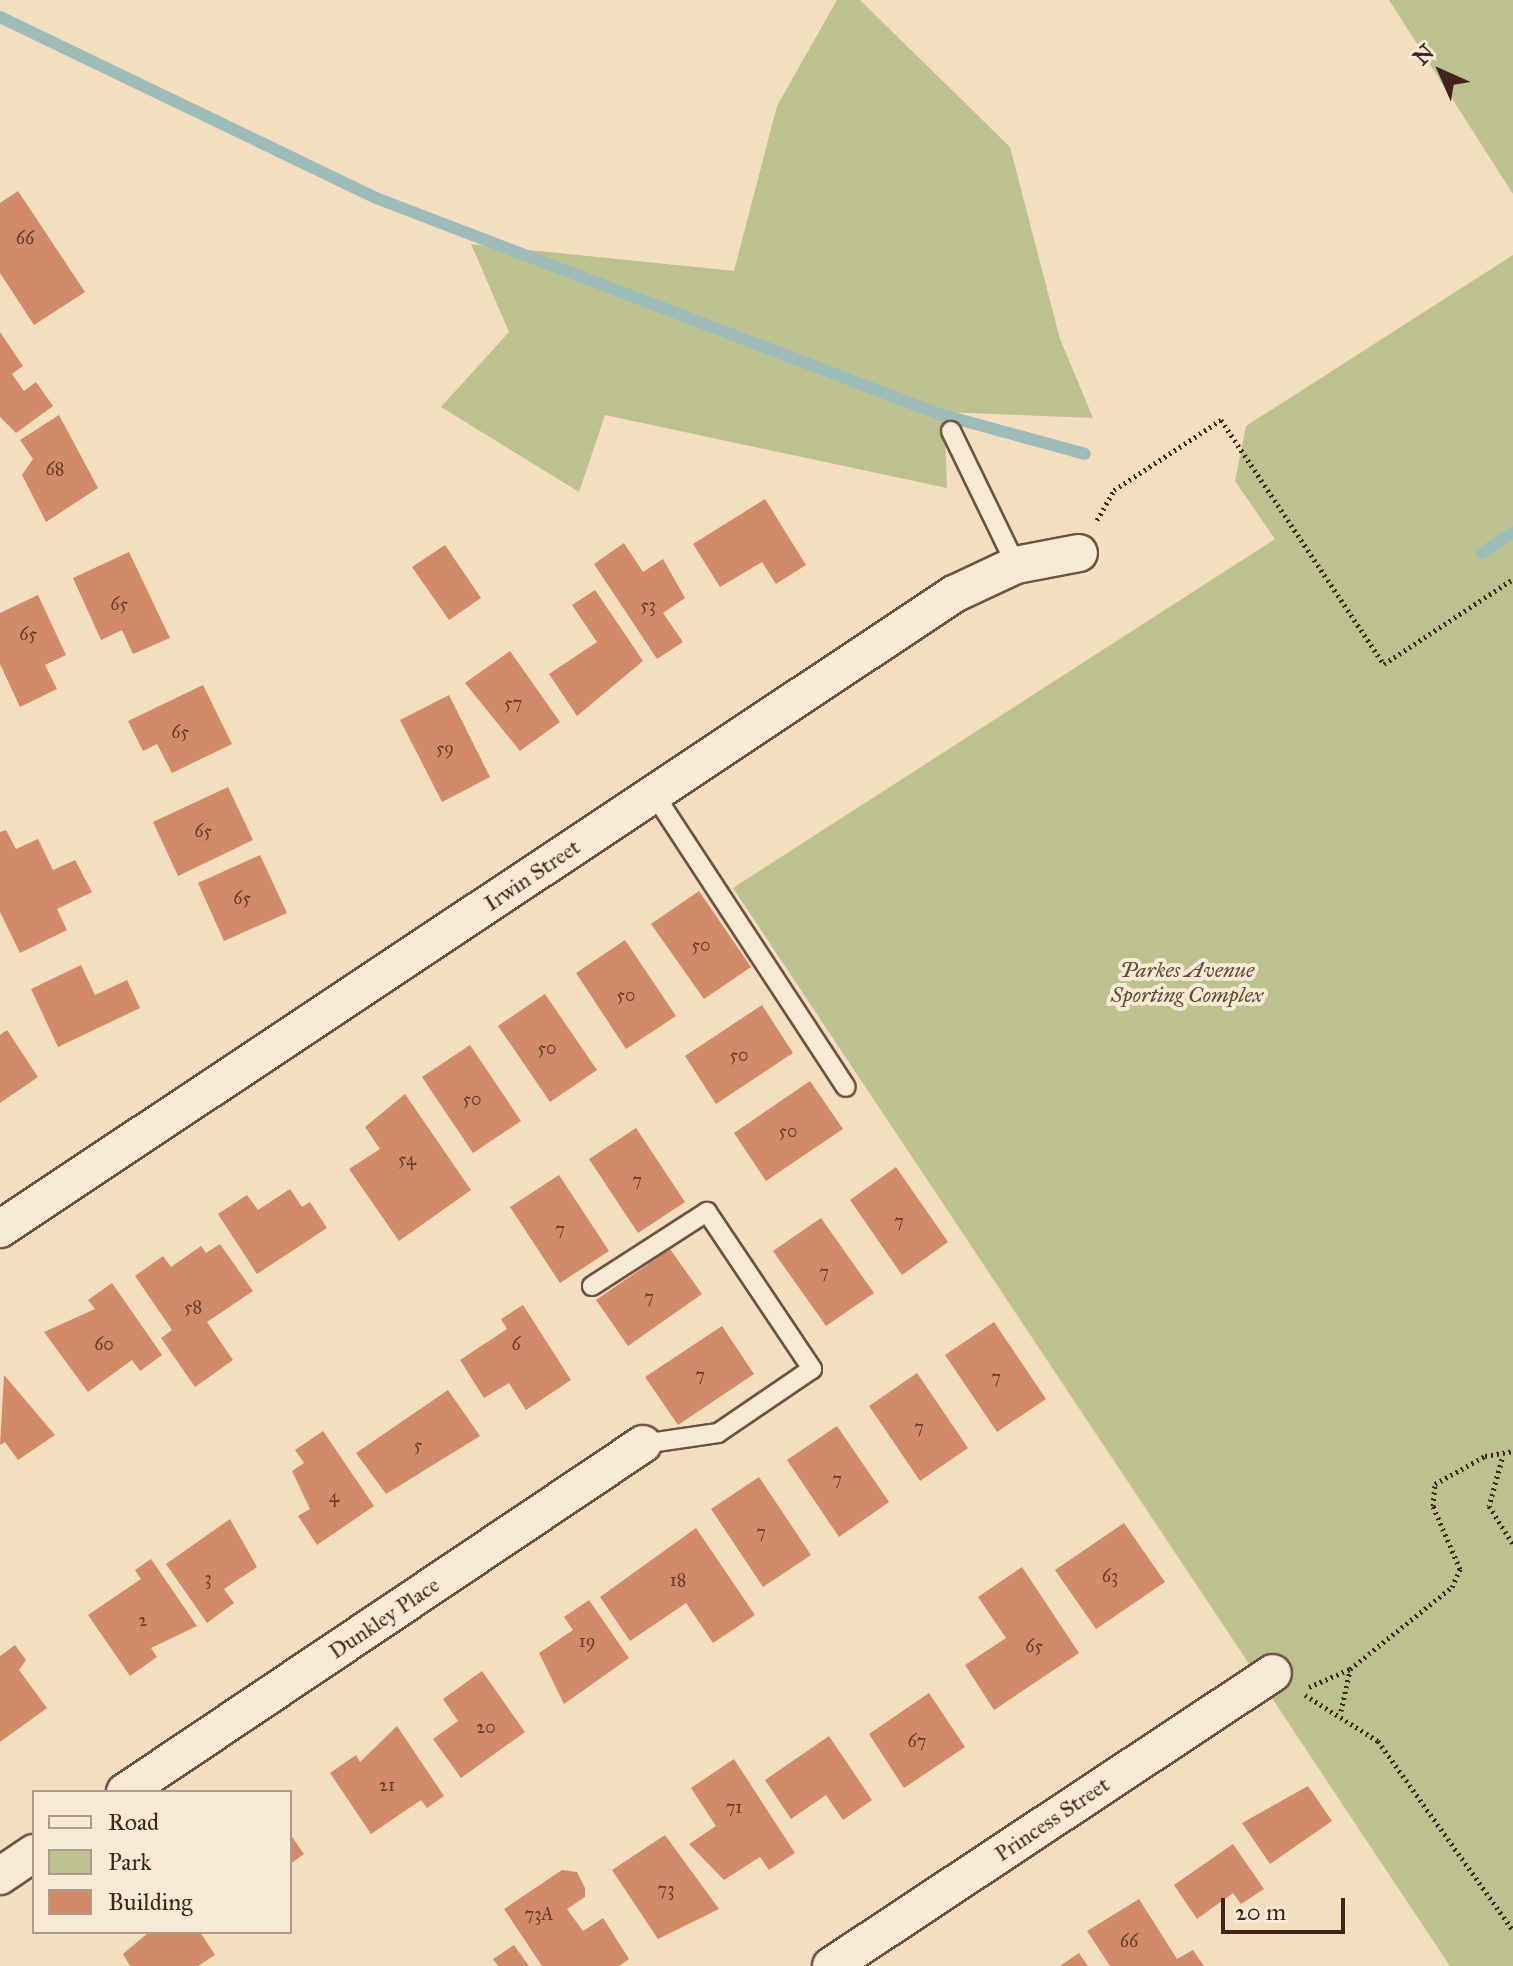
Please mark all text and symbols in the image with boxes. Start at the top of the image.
north arrow [1401,32,1481,112]
text: N [1408,39,1440,71]
house number: 66 [16,227,34,249]
house number: 68 [46,458,64,480]
house number: 65 [110,593,128,615]
house number: 53 [640,594,656,616]
house number: 65 [19,623,37,645]
house number: 57 [504,692,522,714]
house number: 65 [171,721,189,743]
house number: 59 [436,737,454,759]
house number: 65 [194,820,212,842]
street label: Irwin Street [479,833,585,917]
house number: 65 [233,887,251,909]
house number: 50 [692,934,710,956]
park label: Parkes Avenue Sporting Complex [1111,956,1263,1008]
house number: 50 [617,984,635,1006]
house number: 50 [538,1037,556,1059]
house number: 50 [730,1044,748,1066]
house number: 50 [463,1088,481,1110]
house number: 50 [779,1120,797,1142]
house number: 54 [398,1148,416,1170]
house number: 7 [632,1169,642,1191]
house number: 7 [894,1210,904,1232]
house number: 7 [555,1218,565,1240]
house number: 7 [819,1261,829,1283]
house number: 7 [644,1286,654,1308]
house number: 58 [184,1296,202,1318]
house number: 60 [94,1333,114,1355]
house number: 6 [511,1333,521,1355]
house number: 7 [695,1364,705,1386]
house number: 7 [991,1366,1001,1388]
house number: 7 [914,1416,924,1438]
house number: 5 [414,1434,422,1456]
house number: 7 [832,1468,842,1490]
house number: 4 [329,1485,339,1507]
house number: 7 [756,1521,766,1543]
house number: 63 [1102,1565,1118,1587]
house number: 3 [204,1567,212,1589]
house number: 18 [670,1569,686,1591]
street label: Dunkley Place [324,1571,444,1665]
house number: 2 [139,1609,147,1631]
house number: 19 [579,1630,595,1652]
house number: 65 [1025,1635,1043,1657]
house number: 20 [476,1716,496,1738]
house number: 67 [908,1730,926,1752]
street label: Princess Street [990,1771,1114,1867]
house number: 21 [379,1774,395,1796]
legend [32,1790,292,1934]
house number: 71 [726,1796,742,1818]
text: Road [108,1807,159,1837]
text: Park [108,1847,151,1877]
house number: 73 [658,1878,674,1900]
scale bar [1225,1882,1349,1932]
text: Building [108,1887,193,1917]
text: 20 m [1235,1897,1286,1927]
house number: 73A [525,1903,553,1925]
house number: 66 [1120,1930,1138,1952]

